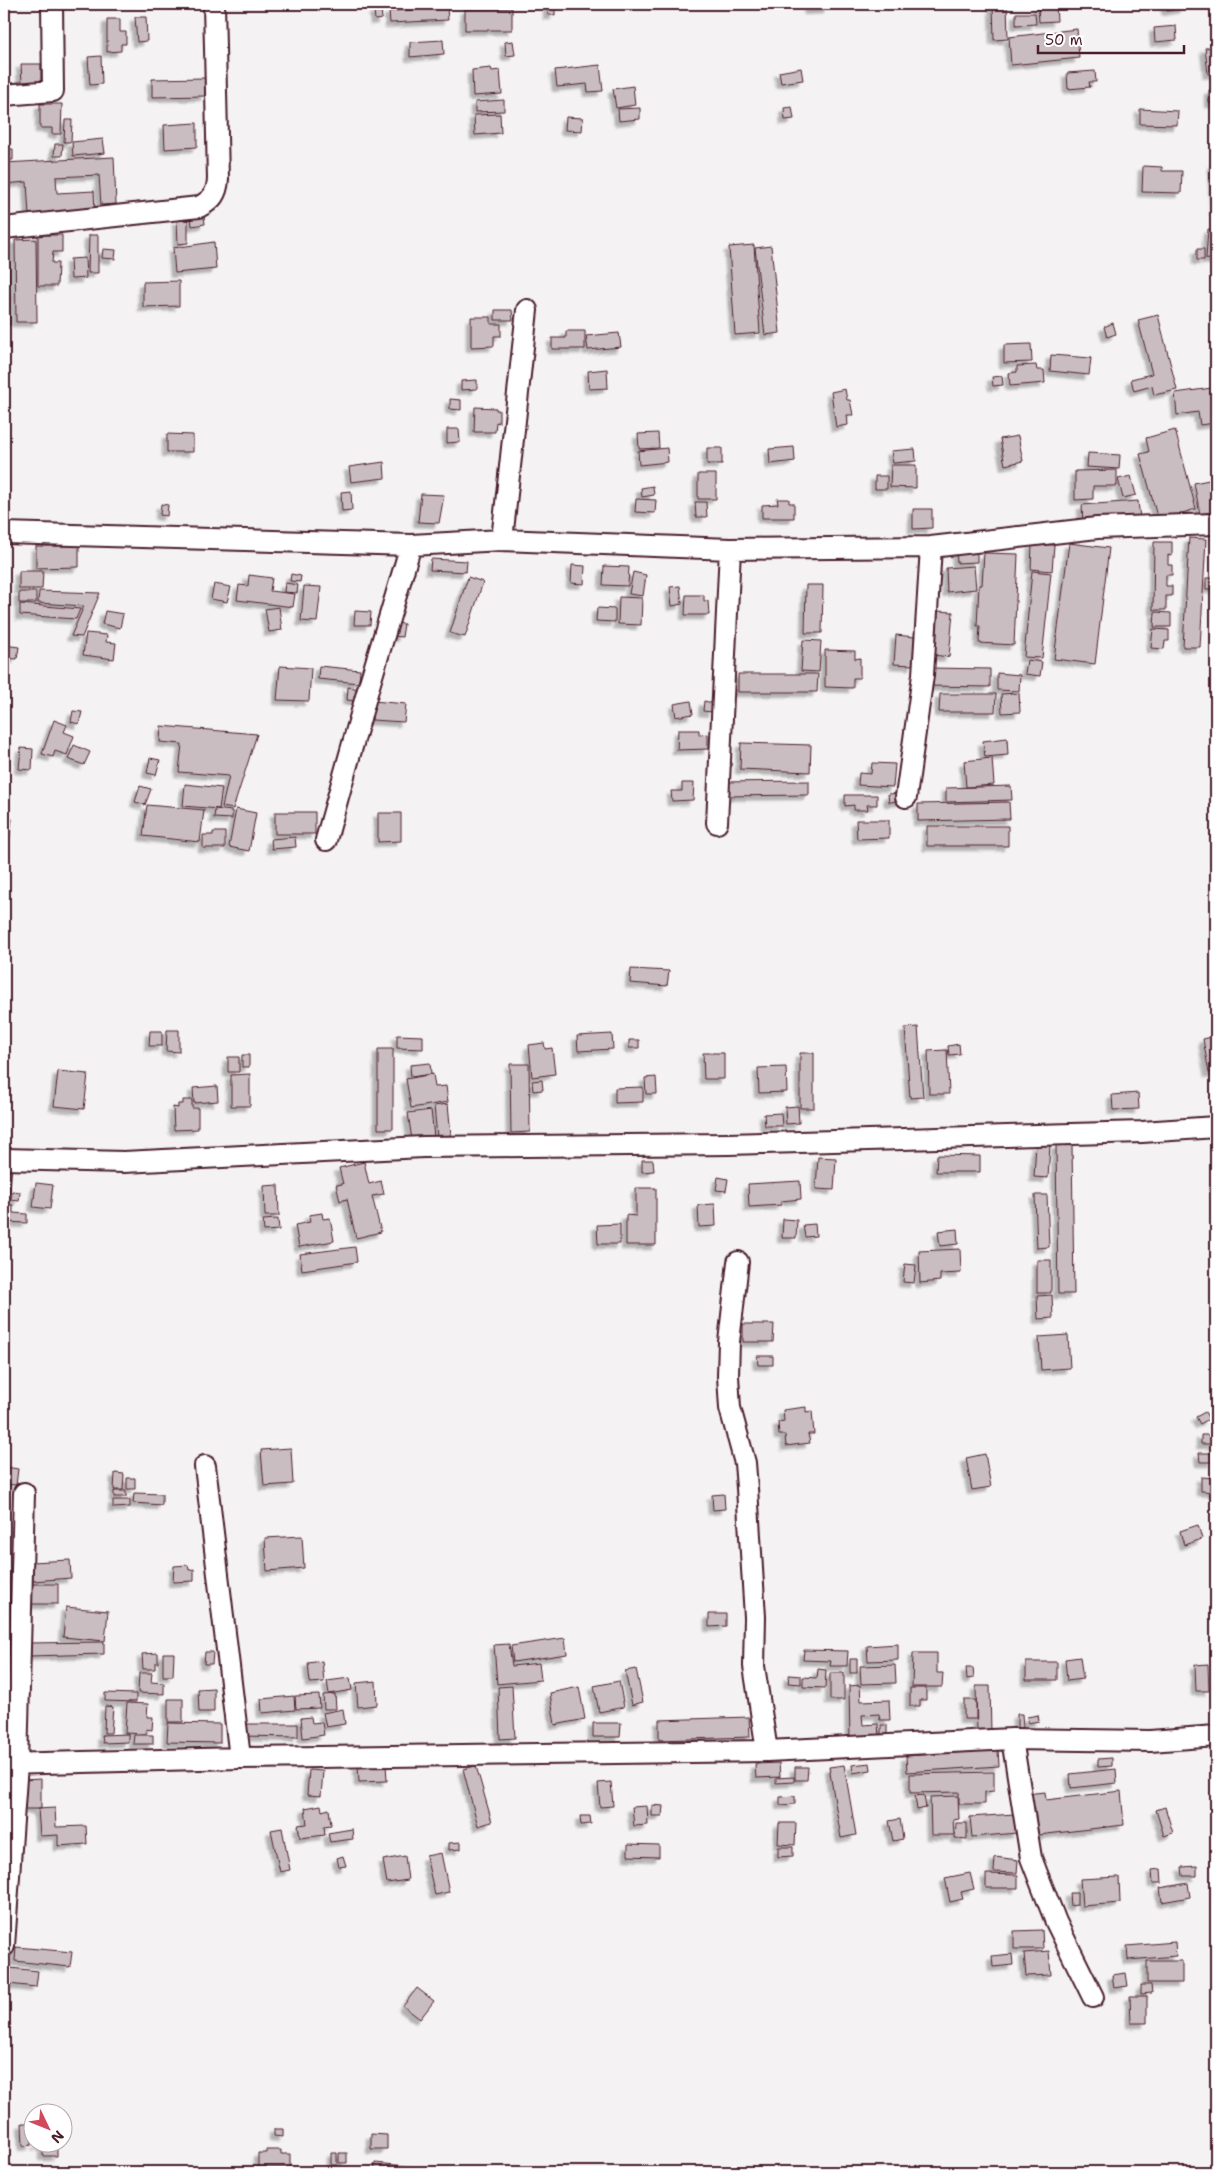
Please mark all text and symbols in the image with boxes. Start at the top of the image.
scale bar [1038,22,1184,54]
text: 50 m [1045,30,1083,50]
north arrow [22,2104,72,2154]
text: N [47,2127,68,2147]

